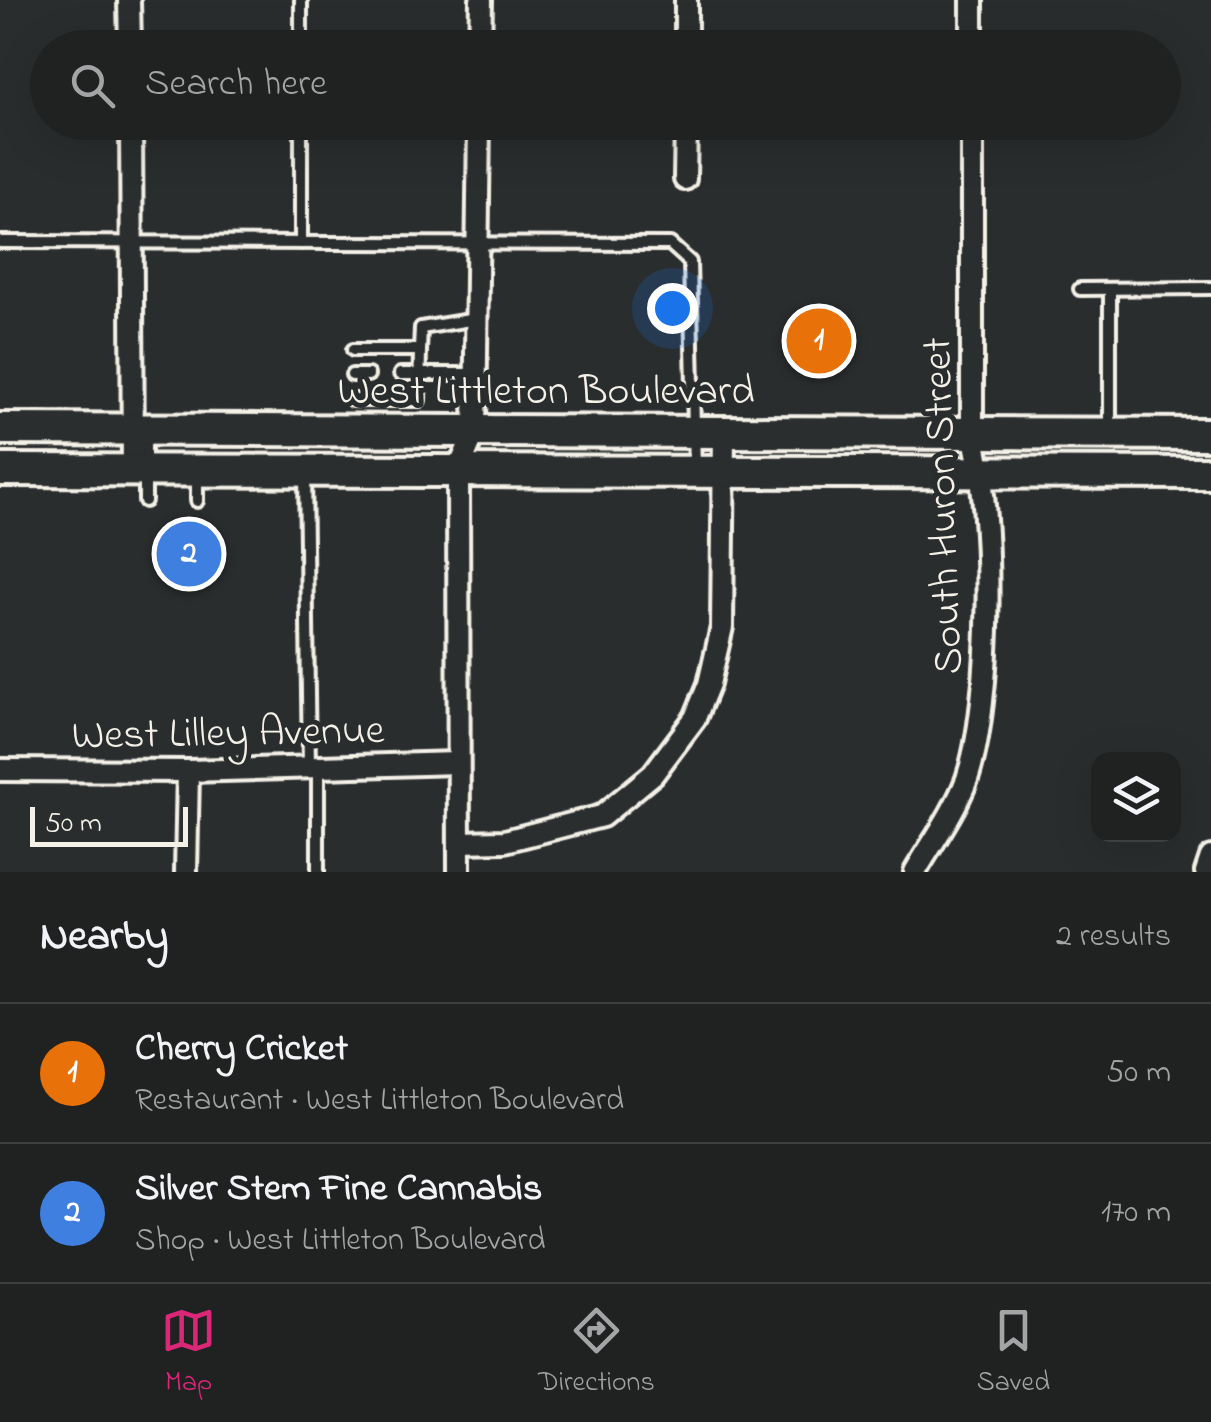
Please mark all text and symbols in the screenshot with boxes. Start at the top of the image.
search box [30,30,1181,140]
text: Search here [145,57,327,113]
icon: search [65,58,120,113]
your location [647,283,698,334]
pin: 1 [786,304,852,378]
street label: South Huron Street [908,336,981,676]
street label: West Littleton Boulevard [337,362,755,423]
pin: 2 [156,516,222,592]
street label: West Lilley Avenue [71,701,385,768]
map controls [1091,752,1181,842]
button: layers [1091,752,1181,842]
scale bar [30,802,188,846]
text: 50 m [45,804,102,845]
text: Nearby [40,907,168,968]
text: 2 results [1056,914,1171,961]
text: Cherry Cricket [135,1022,348,1078]
text: 1 [67,1050,78,1097]
text: 50 m [1106,1050,1171,1097]
text: Restaurant · West Littleton Boulevard [135,1078,624,1125]
text: Silver Stem Fine Cannabis [135,1162,542,1218]
text: 2 [65,1190,80,1237]
text: 170 m [1101,1190,1171,1237]
text: Shop · West Littleton Boulevard [135,1218,545,1265]
tab: Map [161,1303,216,1404]
tab: Directions [538,1303,655,1404]
tab: Saved [977,1303,1050,1404]

